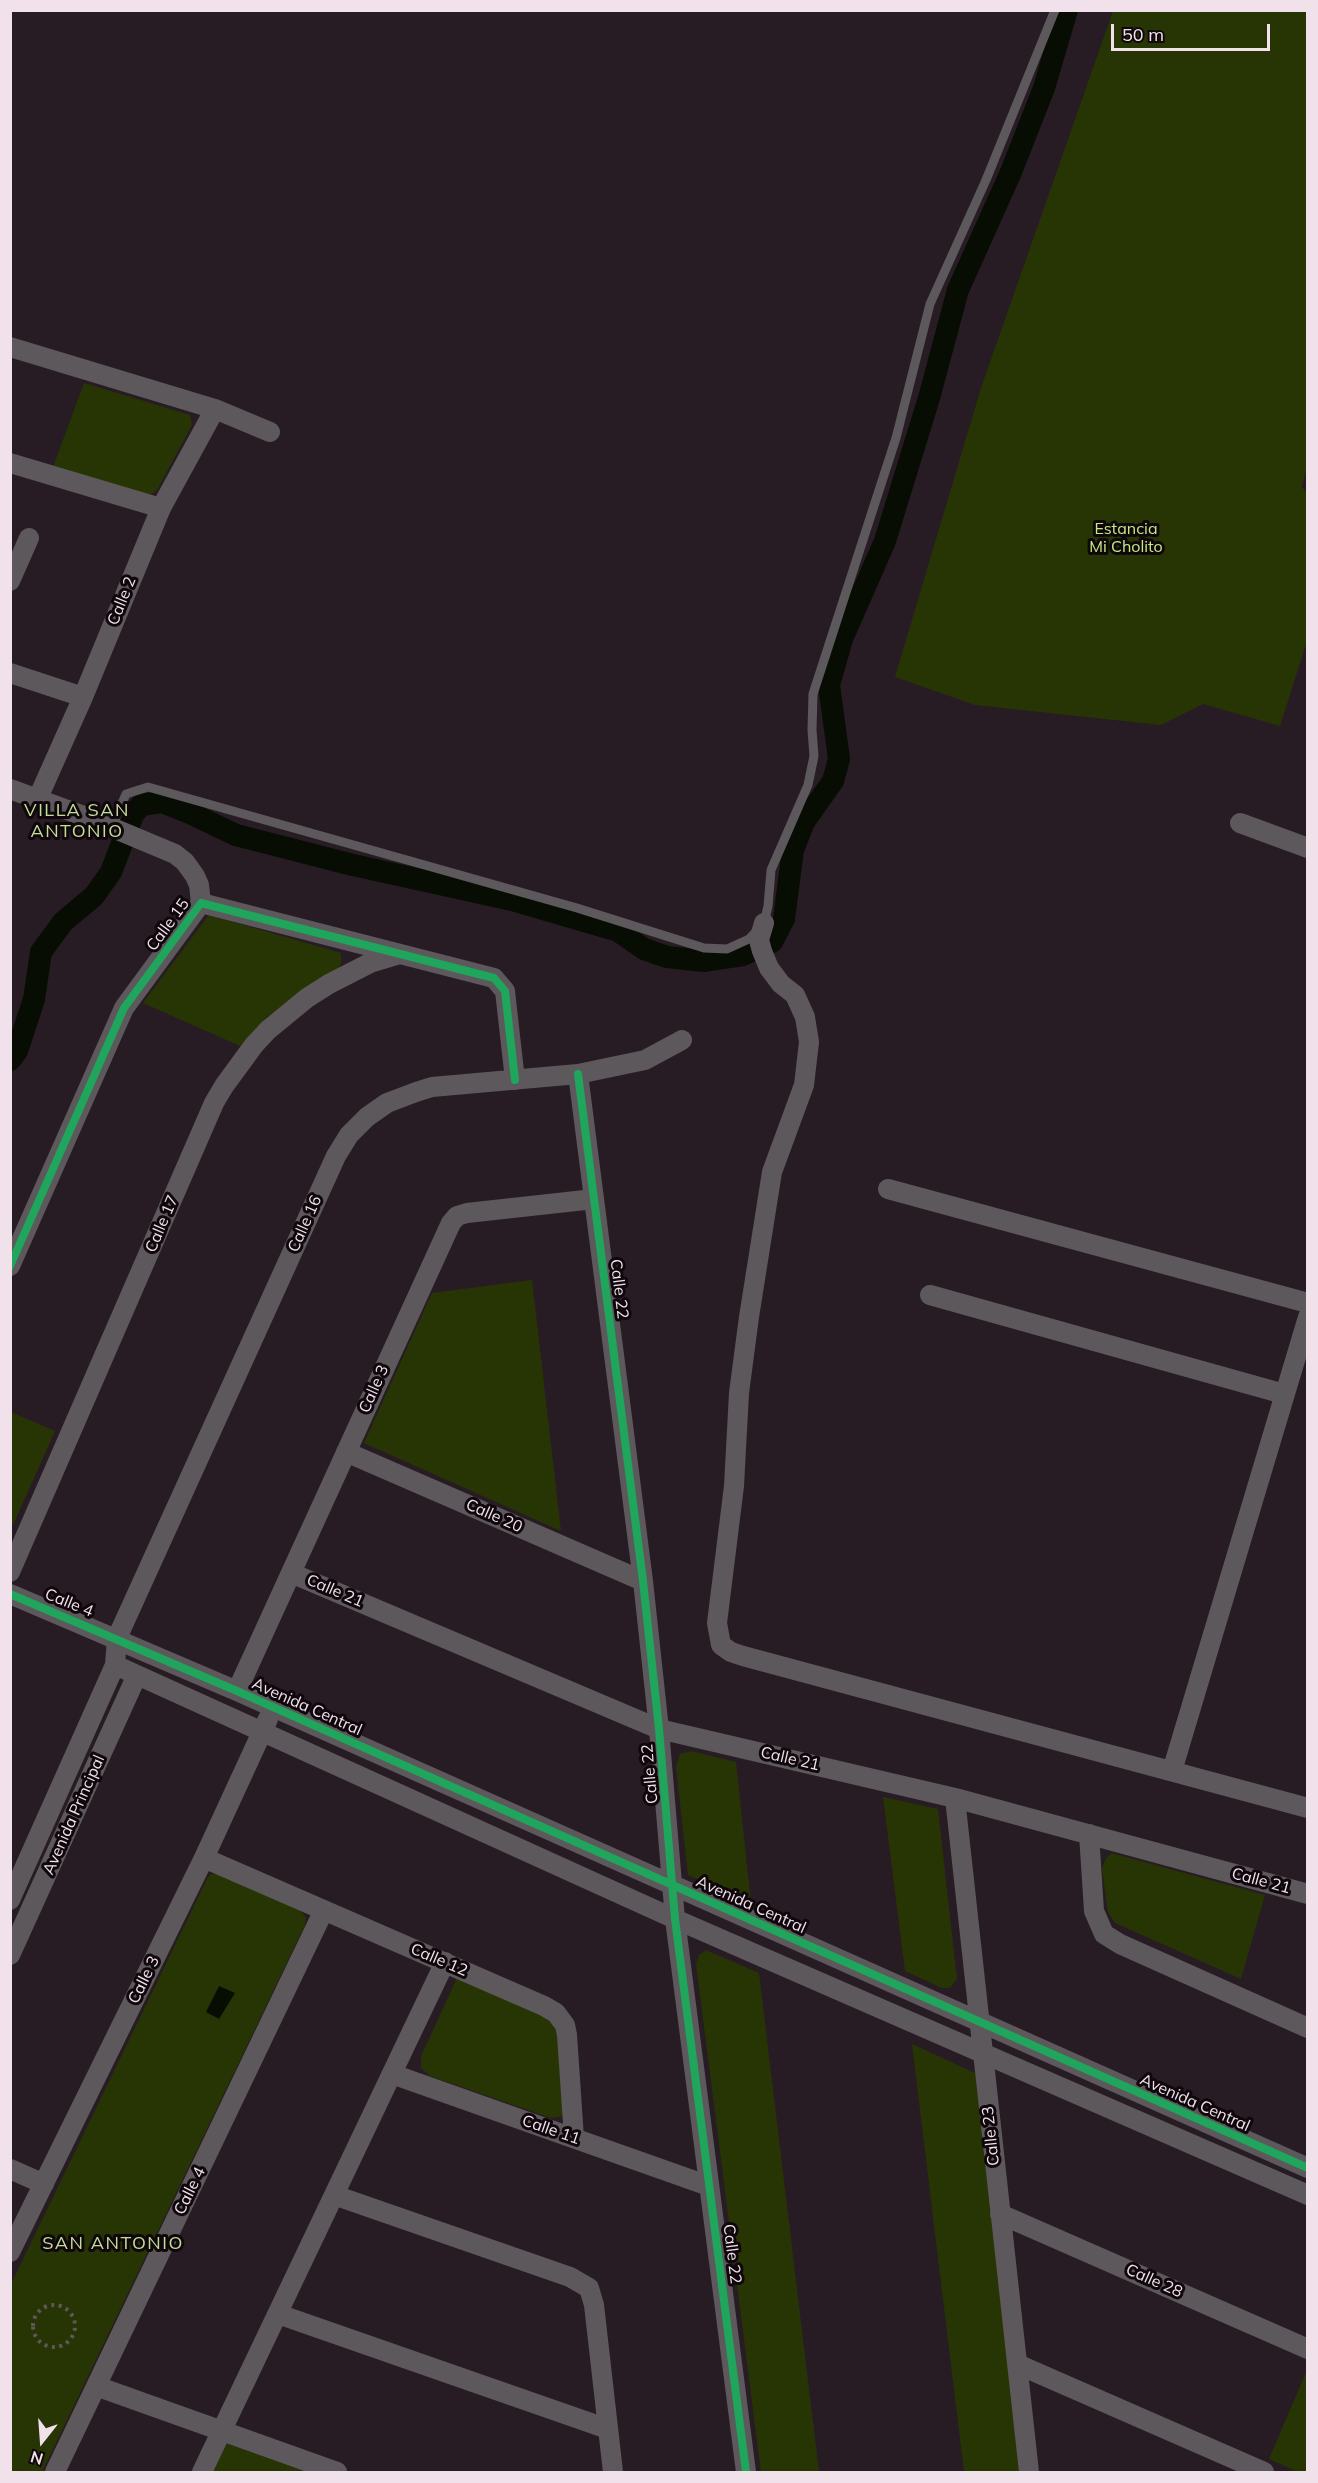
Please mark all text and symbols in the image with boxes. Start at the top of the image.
scale bar [1114,12,1273,50]
text: 50 m [1122,23,1164,46]
park label: Estancia Mi Cholito [1089,519,1163,557]
street label: Calle 2 [104,574,140,628]
district label: VILLA SAN ANTONIO [24,800,130,842]
street label: Calle 15 [143,895,193,955]
street label: Calle 17 [141,1193,183,1255]
street label: Calle 16 [284,1193,326,1255]
street label: Calle 22 [606,1258,632,1320]
street label: Calle 3 [355,1362,393,1416]
street label: Calle 20 [463,1495,525,1537]
street label: Calle 21 [304,1570,366,1612]
street label: Calle 4 [42,1585,96,1621]
street label: Avenida Central [249,1674,365,1740]
street label: Calle 22 [638,1743,662,1805]
street label: Calle 21 [759,1743,821,1775]
street label: Avenida Principal [39,1752,109,1878]
street label: Calle 21 [1230,1864,1292,1898]
street label: Avenida Central [693,1872,809,1938]
street label: Calle 12 [408,1939,470,1981]
street label: Calle 3 [124,1953,164,2007]
street label: Avenida Central [1137,2070,1253,2136]
street label: Calle 23 [978,2105,1004,2167]
street label: Calle 11 [520,2111,582,2149]
street label: Calle 4 [170,2164,210,2218]
street label: Calle 22 [719,2223,745,2285]
district label: SAN ANTONIO [42,2233,184,2255]
street label: Calle 28 [1123,2260,1185,2302]
north arrow [12,2411,72,2471]
text: N [28,2447,45,2470]

